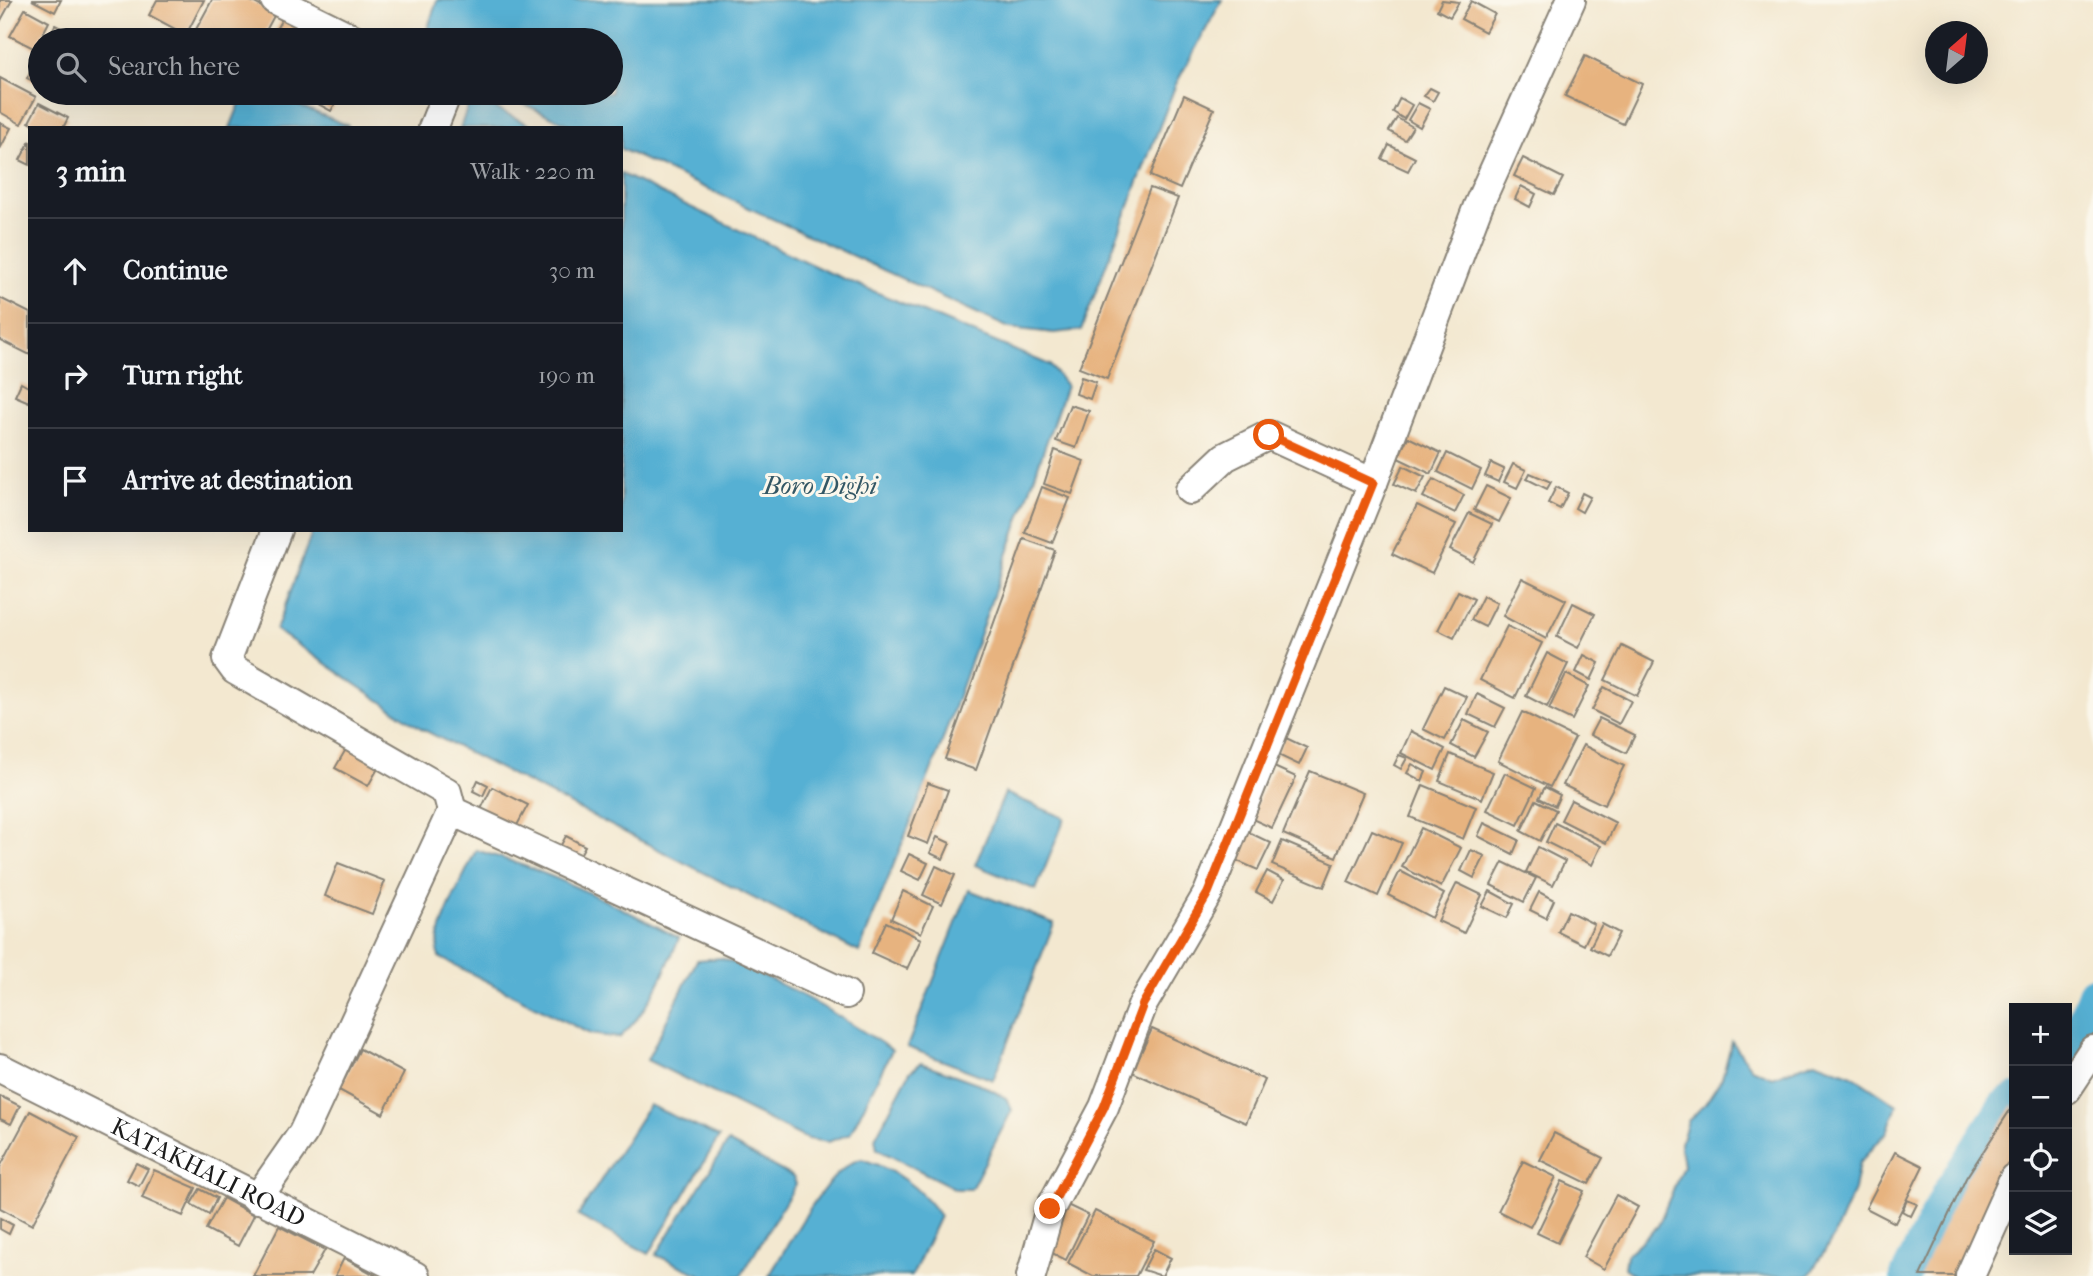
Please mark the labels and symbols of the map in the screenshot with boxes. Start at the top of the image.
north arrow [1925,21,1988,84]
route start [1253,419,1284,450]
water label: Boro Dighi [761,470,878,501]
street label: KATAKHALI ROAD [106,1112,310,1233]
route end [1034,1193,1065,1224]

